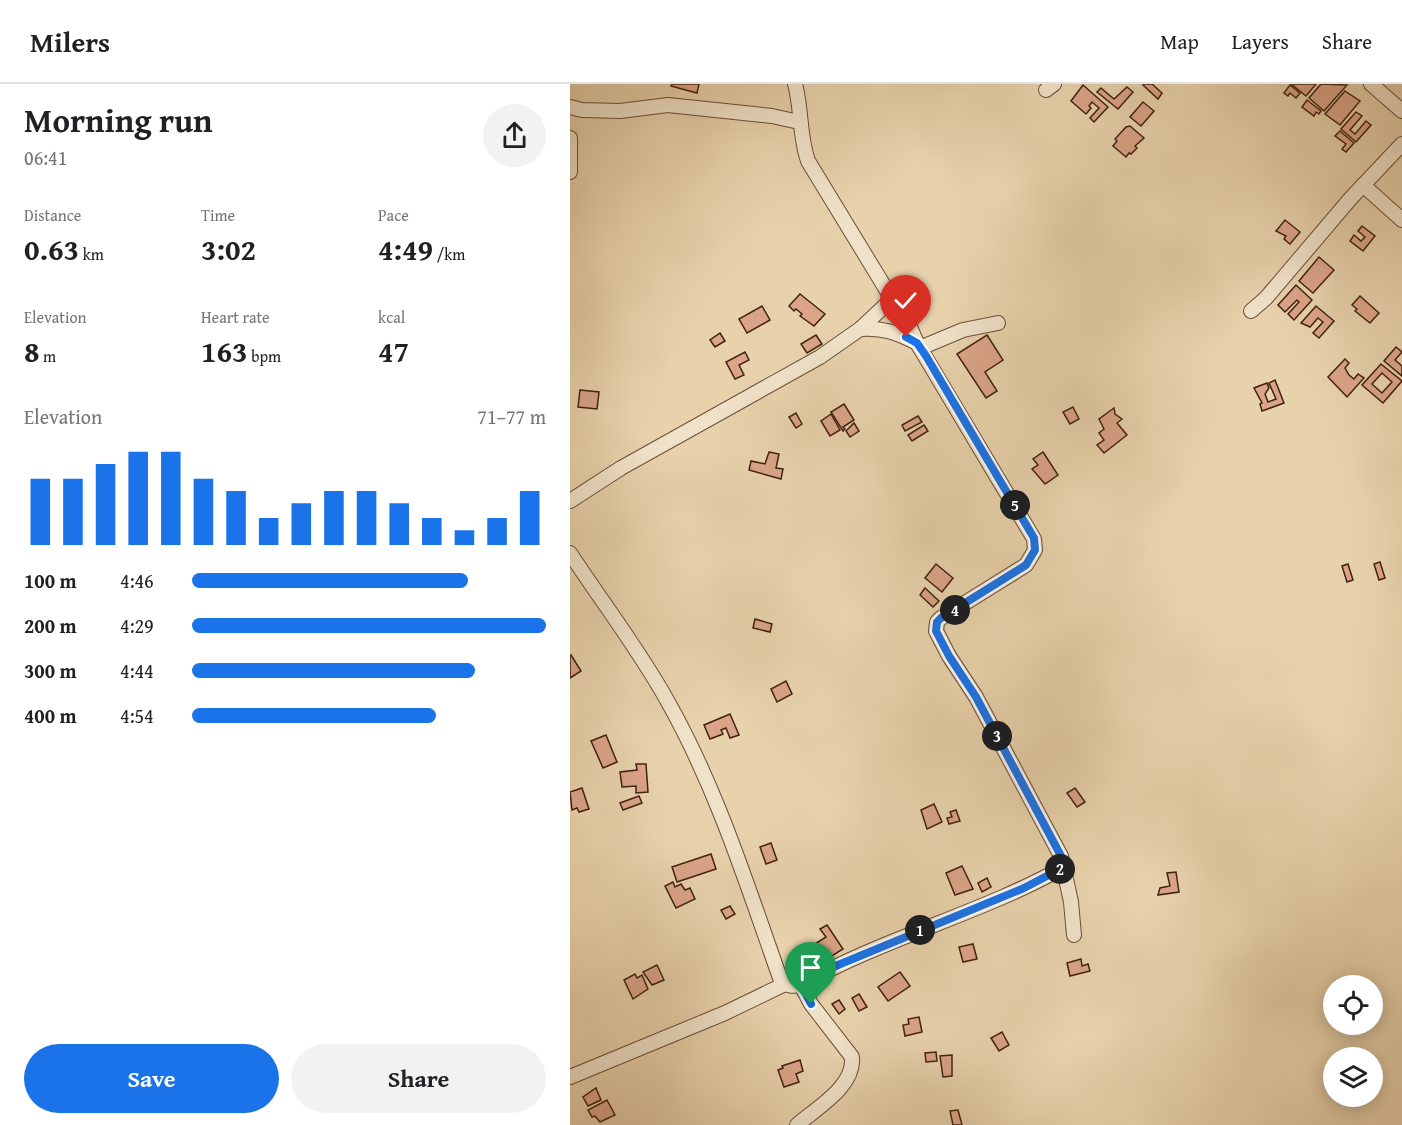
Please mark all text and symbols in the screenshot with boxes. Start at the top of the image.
text: Milers [30,21,110,62]
text: Map [1160,26,1199,57]
text: Layers [1232,26,1289,57]
text: Share [1322,26,1372,57]
text: Morning run [24,96,213,144]
button: share [483,104,546,167]
text: 06:41 [24,143,67,172]
text: Distance [24,203,81,227]
text: Time [201,203,235,227]
text: Pace [378,203,409,227]
text: 0.63 [24,227,79,271]
text: 3:02 [201,227,256,271]
text: 4:49 [378,227,433,271]
text: km [79,242,104,266]
text: /km [433,242,465,266]
pin [880,275,931,337]
icon: check [889,284,922,317]
text: Elevation [24,305,87,329]
text: Heart rate [201,305,270,329]
text: kcal [378,305,405,329]
text: 8 [24,329,40,373]
text: 163 [201,329,248,373]
text: 47 [378,329,409,373]
text: m [40,344,56,368]
text: bpm [248,344,281,368]
text: Elevation [24,402,102,431]
text: 71–77 m [477,402,546,431]
pin: 5 [1000,490,1030,520]
text: 5 [1011,493,1019,517]
text: 100 m [24,566,77,595]
text: 4:46 [120,566,154,595]
pin: 4 [940,595,970,625]
text: 4 [951,598,959,622]
text: 200 m [24,611,77,640]
text: 4:29 [120,611,154,640]
text: 300 m [24,656,77,685]
text: 4:44 [120,656,154,685]
text: 400 m [24,701,77,730]
text: 4:54 [120,701,154,730]
pin: 3 [982,721,1012,751]
text: 3 [993,724,1001,748]
pin: 2 [1045,854,1075,884]
text: 2 [1056,857,1064,881]
pin: 1 [905,915,935,945]
text: 1 [916,918,924,942]
pin [785,942,836,1004]
icon: arrive [794,951,827,984]
map controls [1323,975,1383,1107]
button: locate [1323,975,1383,1035]
button: Save [24,1044,279,1113]
button: Share [291,1044,546,1113]
button: layers [1323,1047,1383,1107]

